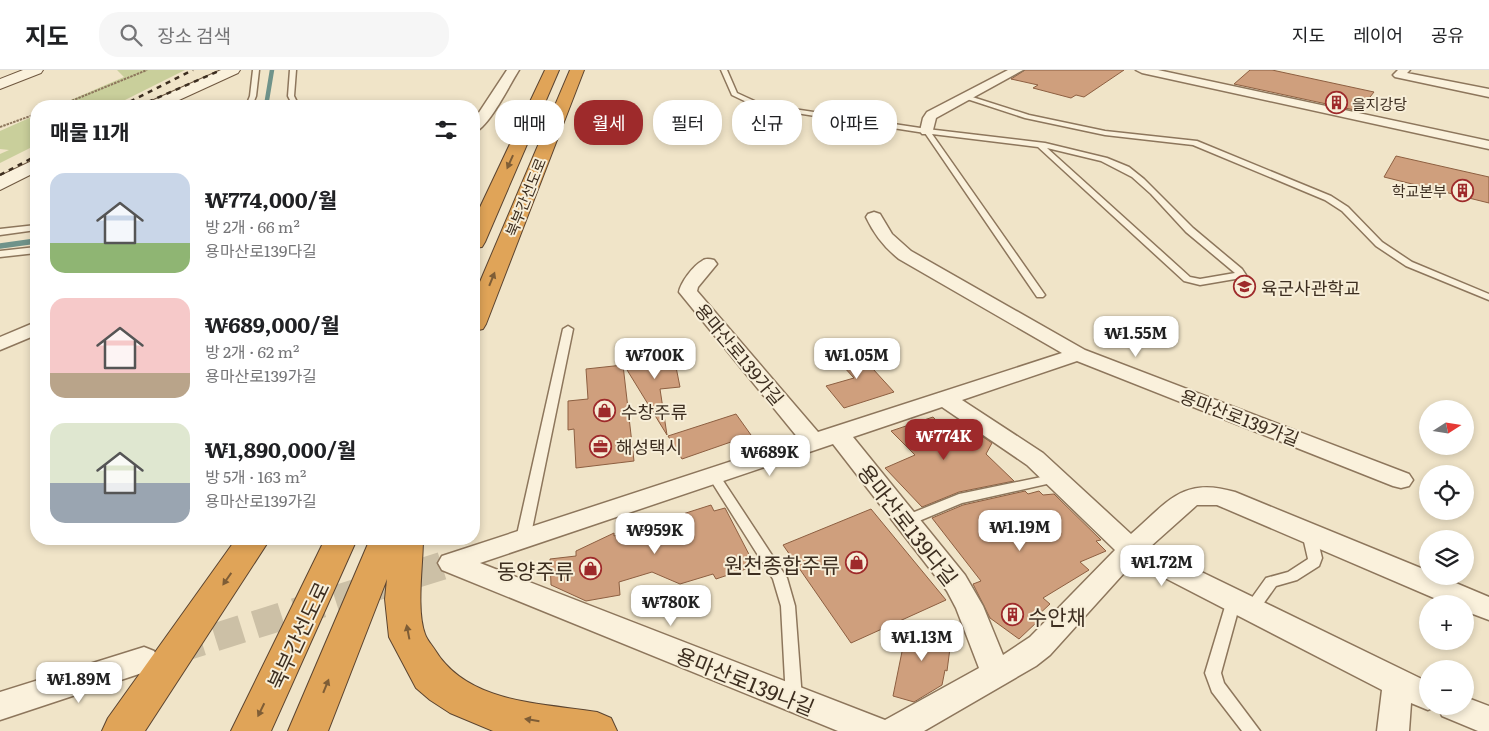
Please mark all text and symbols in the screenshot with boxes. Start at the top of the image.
search box [99,12,449,57]
text: 지도 [25,17,69,52]
icon: search [117,21,145,49]
text: 장소 검색 [157,21,231,49]
text: 지도 [1292,21,1325,48]
text: 레이어 [1353,21,1403,48]
text: 공유 [1431,21,1464,48]
building icon: 을지강당 [1324,91,1348,115]
place label: 을지강당 [1352,92,1407,115]
chip: 매매 [495,100,564,145]
chip: 월세 [574,100,643,145]
chip: 필터 [653,100,722,145]
chip: 신규 [732,100,802,145]
chip: 아파트 [812,100,897,145]
text: 매물 11개 [50,115,130,146]
icon: filters [432,116,460,144]
street label: 북부간선도로 [499,154,551,240]
one-way arrow [505,155,513,169]
building icon: 학교본부 [1451,178,1475,202]
place label: 학교본부 [1392,179,1447,202]
text: ₩774,000/월 [205,183,337,214]
icon: home [90,193,150,253]
text: 방 2개 · 66 m² [205,214,300,238]
text: 용마산로139다길 [205,238,317,262]
one-way arrow [488,271,496,286]
place label: 육군사관학교 [1261,274,1360,301]
school or university icon: 육군사관학교 [1233,275,1257,299]
street label: 용마산로139가길 [689,297,791,411]
text: ₩689,000/월 [205,308,340,339]
pin: ₩1.55M [1095,316,1177,358]
icon: home [90,318,150,378]
text: ₩1.55M [1105,320,1167,344]
pin: ₩700K [620,338,690,380]
pin: ₩1.05M [816,338,898,380]
text: 방 2개 · 62 m² [205,339,299,363]
text: ₩700K [626,342,684,366]
text: ₩1.05M [825,342,889,366]
text: 용마산로139가길 [205,363,317,387]
street label: 용마산로139가길 [1176,382,1304,452]
place label: 수창주류 [621,398,687,425]
shop icon: 수창주류 [593,399,617,423]
north arrow [1419,400,1474,455]
map controls [1419,400,1474,715]
pin: ₩774K [909,418,979,461]
text: ₩774K [916,423,972,447]
text: ₩1,890,000/월 [205,433,356,464]
place label: 해성택시 [616,433,682,460]
office icon: 해성택시 [588,434,612,458]
pin: ₩689K [735,434,805,477]
text: ₩689K [741,439,799,463]
icon: home [90,443,150,503]
street label: 용마산로139다길 [852,457,966,591]
text: 방 5개 · 163 m² [205,464,306,488]
button: locate [1419,465,1474,520]
text: 용마산로139가길 [205,488,317,512]
pin: ₩1.19M [979,510,1061,552]
pin: ₩959K [620,512,690,555]
text: ₩1.19M [989,514,1051,538]
text: ₩959K [626,517,684,541]
button: layers [1419,530,1474,585]
pin: ₩1.72M [1121,544,1203,587]
place label: 원천종합주류 [724,548,840,579]
text: ₩1.72M [1131,549,1193,573]
shop icon: 원천종합주류 [844,551,868,575]
place label: 동양주류 [497,554,574,585]
shop icon: 동양주류 [578,557,602,581]
one-way arrow [222,572,232,586]
street label: 북부간선도로 [258,576,336,694]
pin: ₩780K [636,584,706,627]
text: ₩780K [642,589,700,613]
button: + [1419,595,1474,650]
place label: 수안채 [1028,600,1086,631]
building icon: 수안채 [1000,603,1024,627]
pin: ₩1.13M [881,620,963,662]
one-way arrow [403,624,411,640]
text: ₩1.13M [892,624,952,648]
street label: 용마산로139나길 [672,638,820,722]
button: − [1419,660,1474,715]
pin: ₩1.89M [38,662,120,704]
text: ₩1.89M [47,666,111,690]
one-way arrow [322,678,330,693]
one-way arrow [257,703,265,717]
one-way arrow [523,716,539,724]

